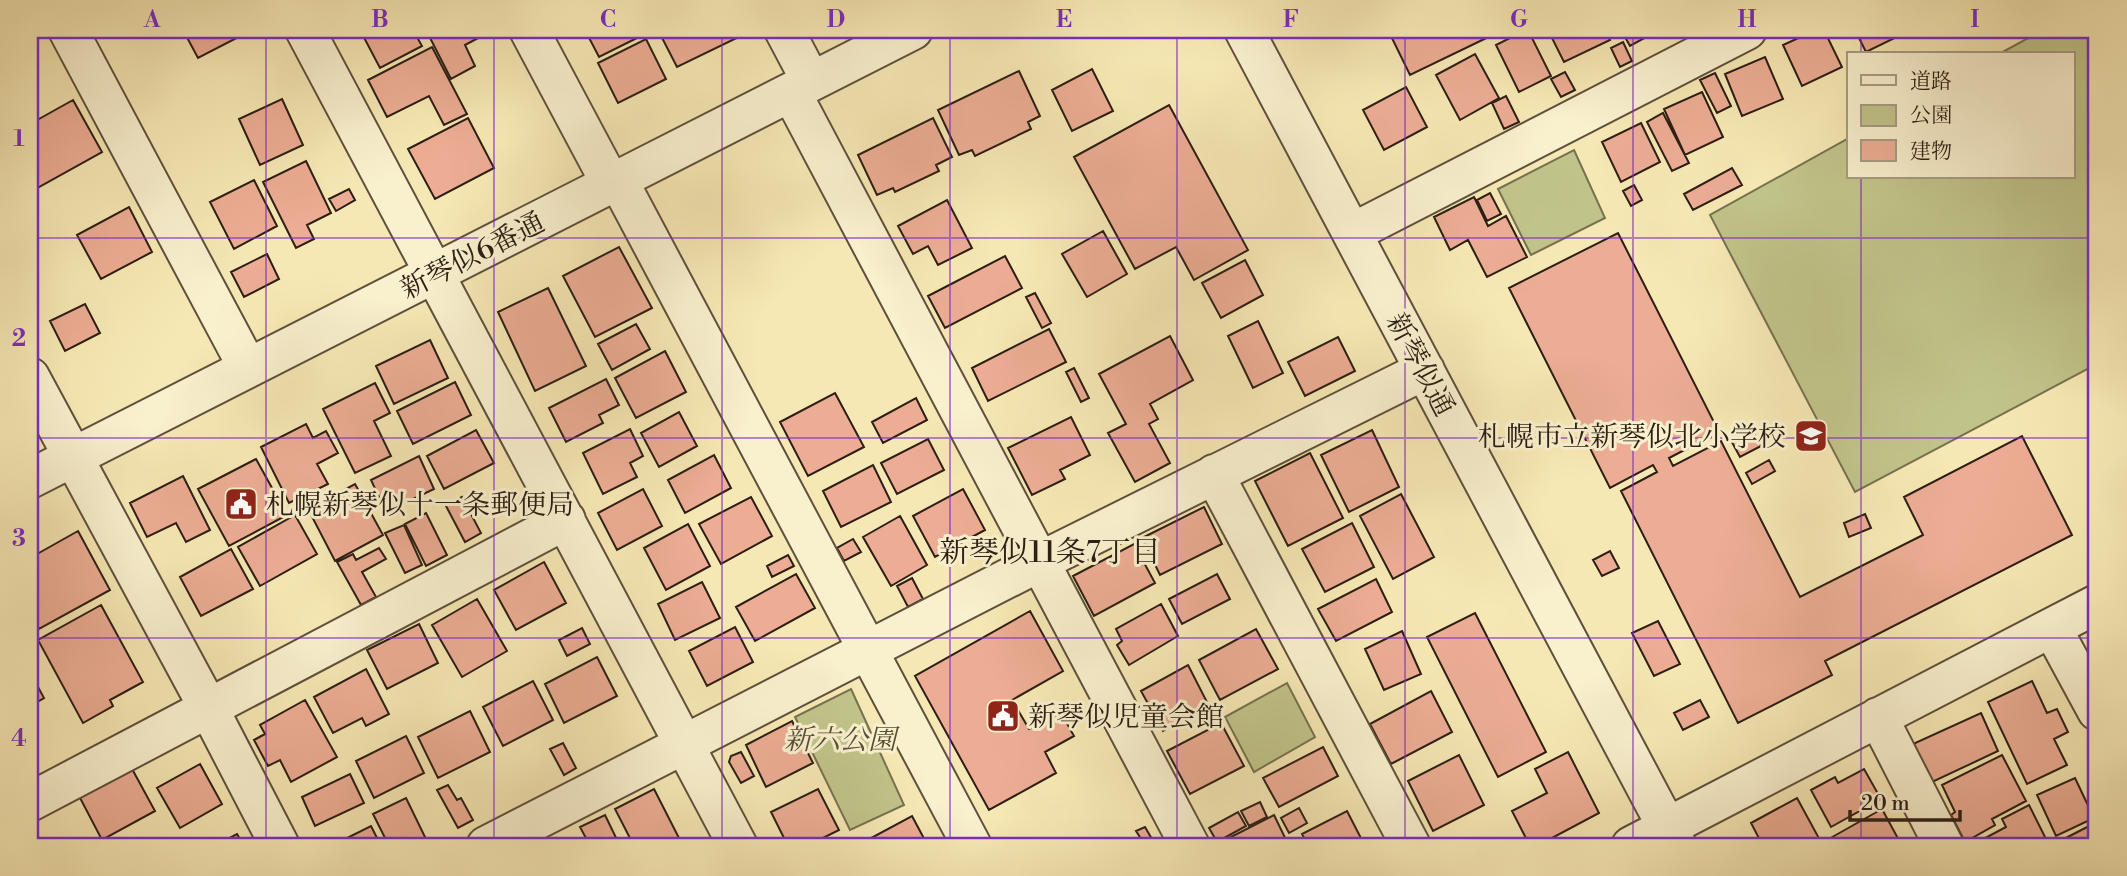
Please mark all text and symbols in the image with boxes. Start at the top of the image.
text: A [143,6,161,34]
text: B [371,6,389,34]
text: C [600,6,616,34]
text: D [827,6,845,34]
text: E [1056,6,1072,34]
text: F [1283,6,1299,34]
text: G [1510,6,1528,34]
text: H [1738,6,1757,34]
text: I [1971,6,1980,34]
legend [1847,52,2074,178]
text: 道路 [1910,69,1952,95]
text: 公園 [1910,103,1952,129]
text: 1 [13,125,25,153]
text: 建物 [1910,139,1952,165]
street label: 新琴似6番通 [395,205,551,308]
street label: 新琴似通 [1378,307,1461,422]
text: 2 [12,325,26,353]
school or university icon: 札幌市立新琴似北小学校 [1792,417,1830,455]
place label: 札幌市立新琴似北小学校 [1478,420,1786,455]
public building icon: 札幌新琴似十一条郵便局 [222,485,260,523]
place label: 札幌新琴似十一条郵便局 [266,488,574,523]
text: 3 [12,525,26,553]
district label: 新琴似11条7丁目 [939,534,1161,572]
public building icon: 新琴似児童会館 [984,697,1022,735]
place label: 新琴似児童会館 [1028,700,1224,735]
park label: 新六公園 [784,723,900,758]
text: 4 [11,725,27,753]
scale bar [1850,778,1961,822]
text: 20 m [1861,791,1910,817]

